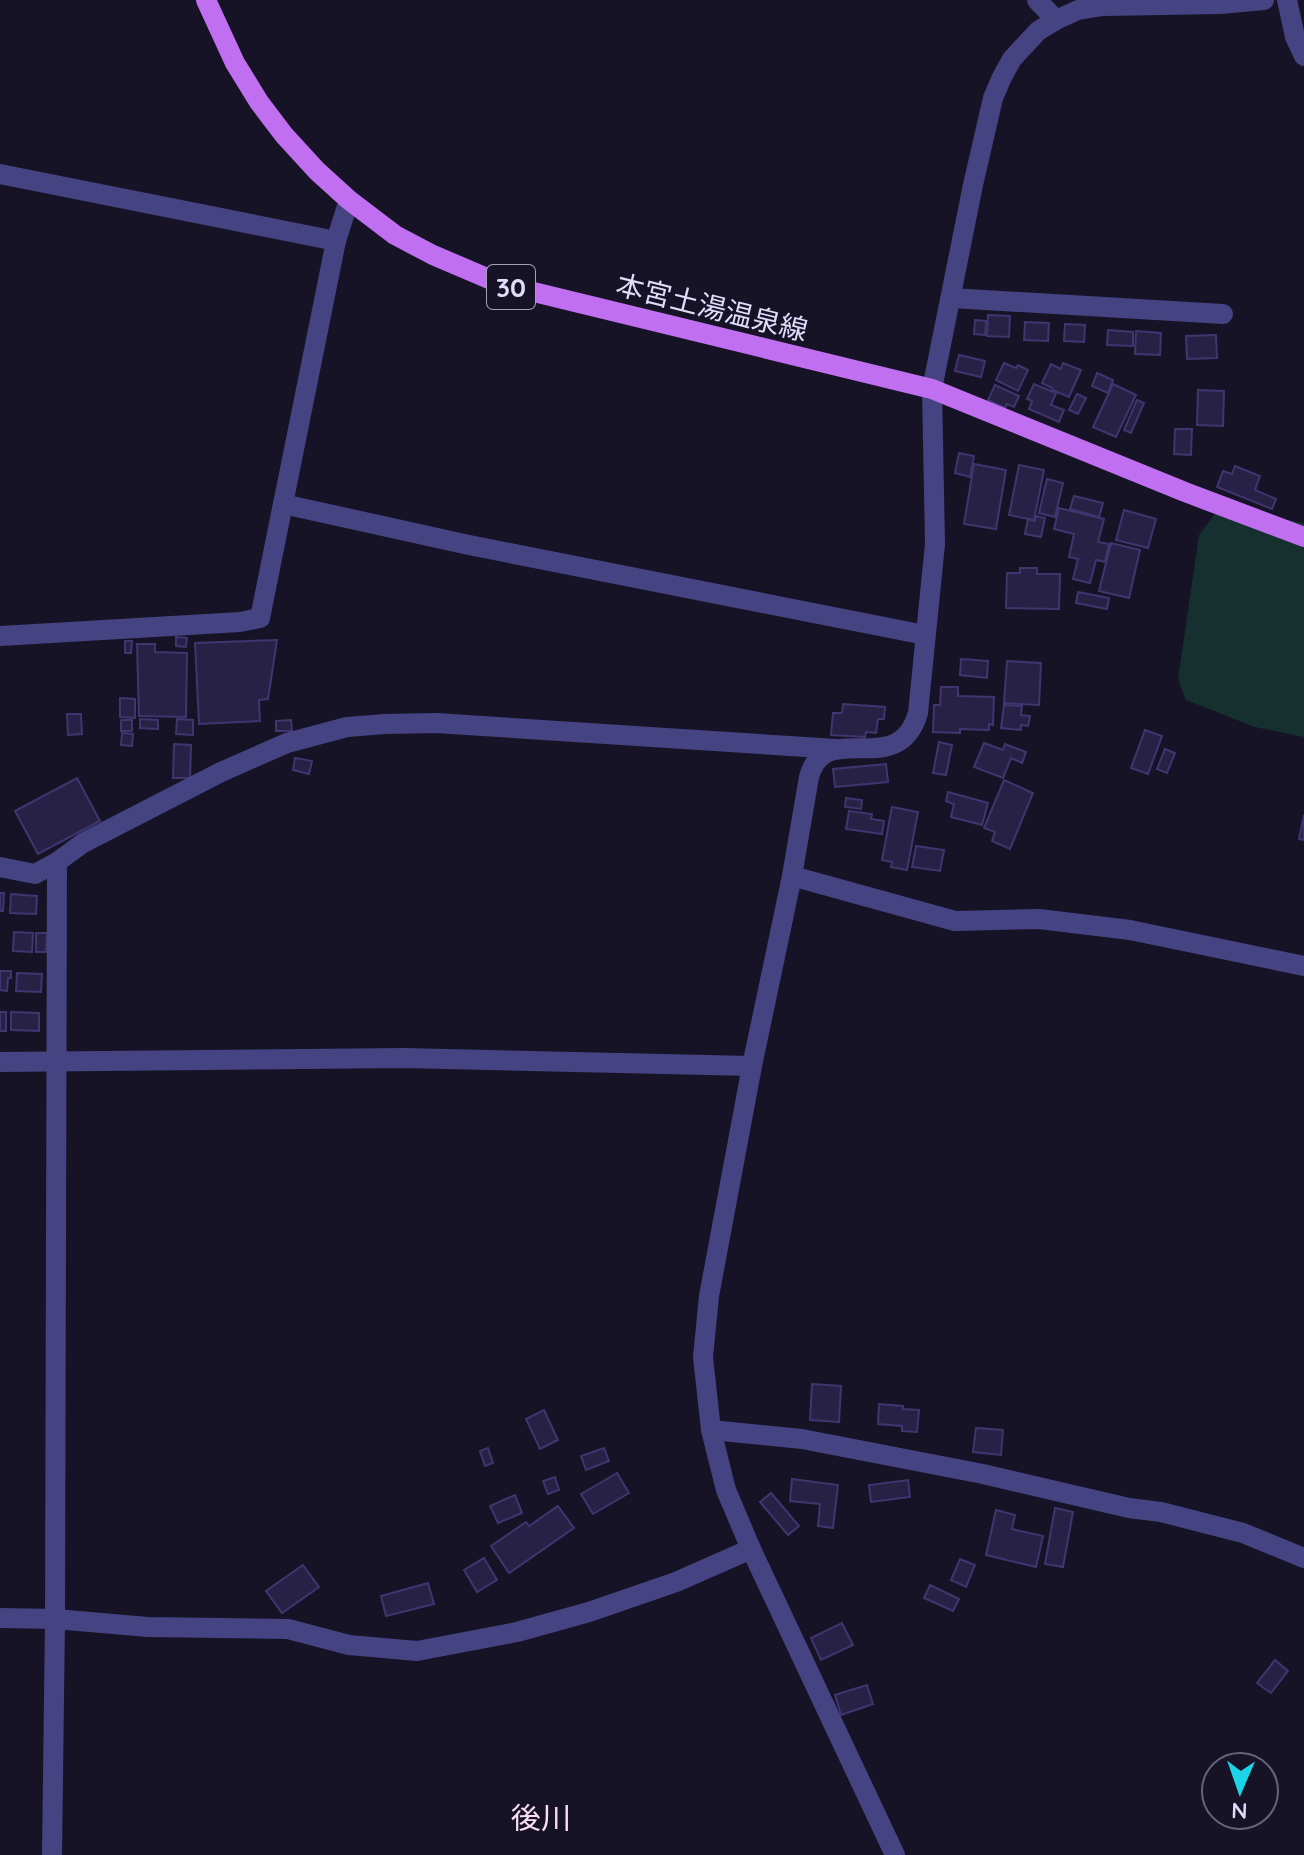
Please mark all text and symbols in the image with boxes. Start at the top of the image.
road number: 30 [487,265,535,309]
street label: 本宮土湯温泉線 [613,266,811,348]
north arrow [1200,1751,1280,1831]
text: N [1231,1797,1248,1825]
district label: 後川 [511,1799,571,1837]

